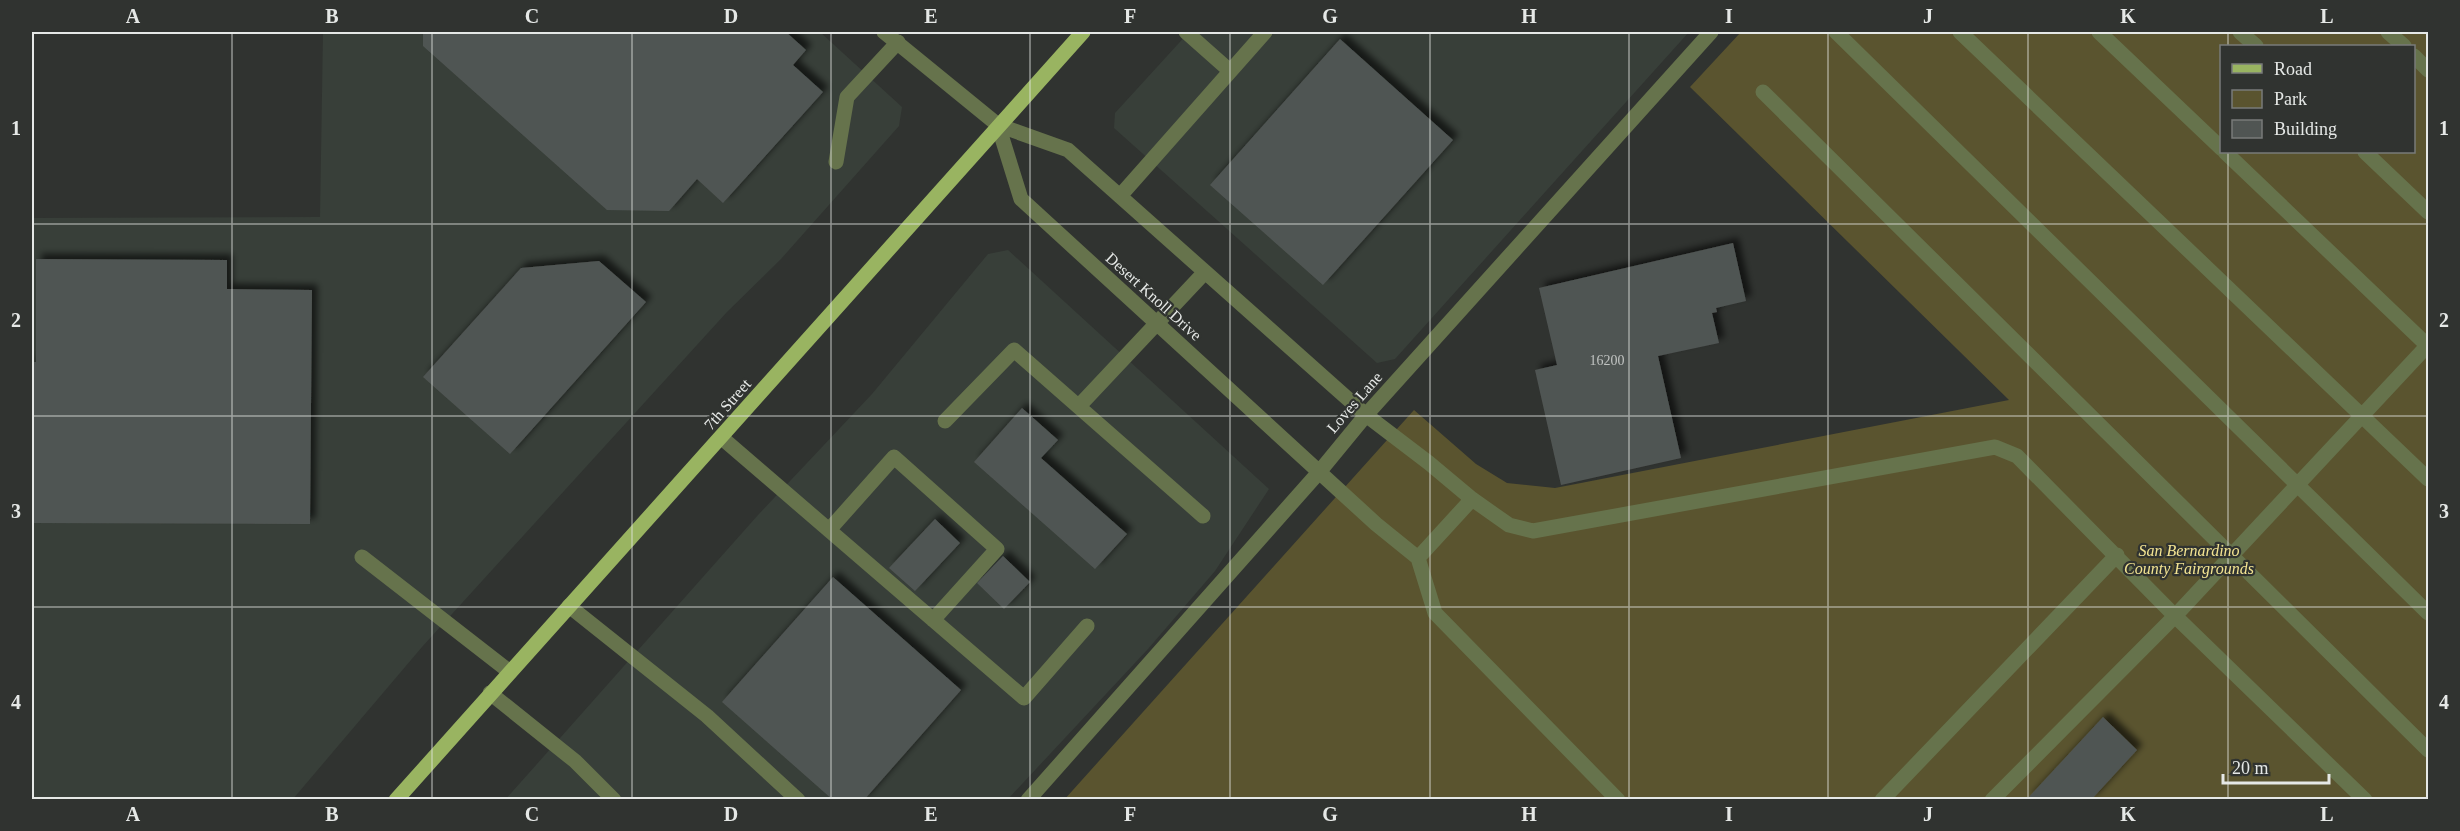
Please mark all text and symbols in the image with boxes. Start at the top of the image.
text: A [126,5,141,27]
text: B [325,5,339,27]
text: C [525,5,539,27]
text: D [724,5,738,27]
text: E [924,5,938,27]
text: F [1124,5,1136,27]
text: G [1322,5,1338,27]
text: H [1521,5,1537,27]
text: I [1725,5,1733,27]
text: J [1923,5,1933,27]
text: K [2120,5,2136,27]
text: L [2320,5,2334,27]
legend [2220,45,2415,153]
text: Road [2274,59,2312,79]
text: Park [2274,89,2307,109]
text: 1 [11,117,21,139]
text: 1 [2439,117,2449,139]
text: Building [2274,119,2337,139]
street label: Desert Knoll Drive [1102,249,1205,344]
text: 2 [11,309,21,331]
text: 2 [2439,309,2449,331]
house number: 16200 [1590,353,1625,368]
street label: Loves Lane [1323,368,1385,436]
street label: 7th Street [701,375,754,433]
text: 3 [11,500,21,522]
text: 3 [2439,500,2449,522]
park label: San Bernardino County Fairgrounds [2124,542,2254,578]
text: 4 [11,691,21,713]
text: 4 [2439,691,2449,713]
scale bar [2223,747,2330,785]
text: 20 m [2232,758,2269,778]
text: A [126,803,141,825]
text: B [325,803,339,825]
text: C [525,803,539,825]
text: D [724,803,738,825]
text: E [924,803,938,825]
text: F [1124,803,1136,825]
text: G [1322,803,1338,825]
text: H [1521,803,1537,825]
text: I [1725,803,1733,825]
text: J [1923,803,1933,825]
text: K [2120,803,2136,825]
text: L [2320,803,2334,825]

